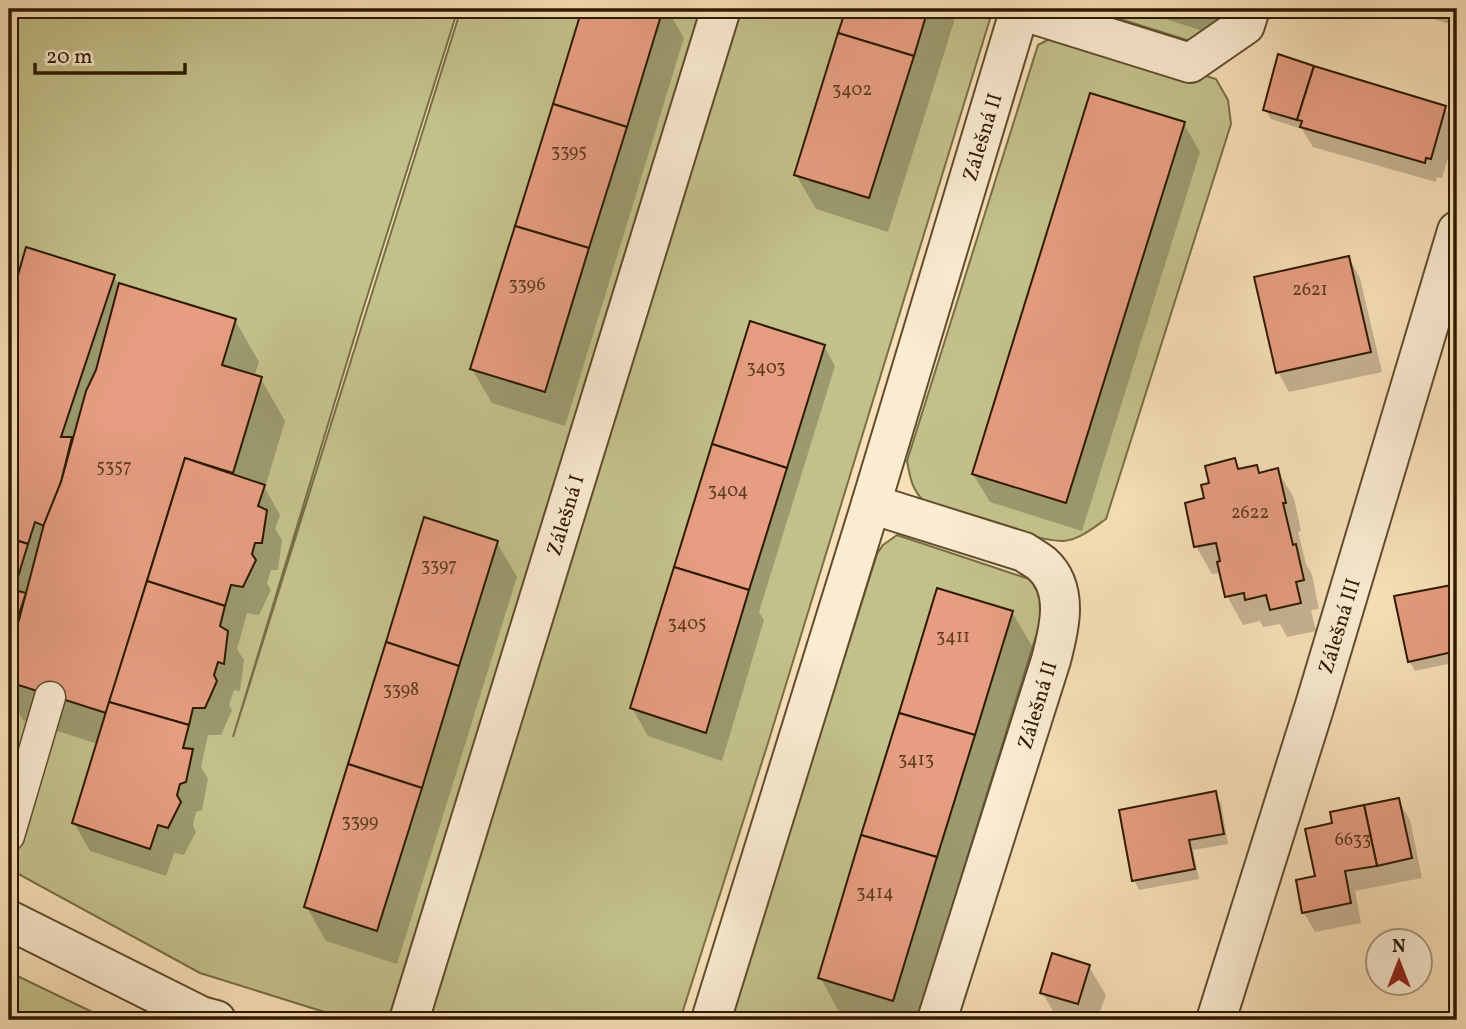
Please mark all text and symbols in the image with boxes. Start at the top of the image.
scale bar [35,32,186,76]
text: 20 m [46,43,92,72]
house number: 3402 [832,78,872,103]
street label: Zálešná II [956,90,1011,185]
house number: 3395 [551,140,587,165]
house number: 3396 [508,273,546,298]
house number: 2621 [1292,278,1328,303]
house number: 3403 [746,356,786,381]
house number: 5357 [96,455,132,480]
street label: Zálešná I [540,471,593,560]
house number: 3404 [708,479,748,504]
house number: 2622 [1231,501,1269,526]
house number: 3397 [421,554,457,579]
street label: Zálešná III [1312,575,1369,678]
house number: 3405 [668,612,706,637]
house number: 3411 [936,625,970,650]
street label: Zálešná II [1011,658,1066,753]
house number: 3398 [383,678,419,703]
house number: 3413 [898,748,934,773]
house number: 3399 [342,810,378,835]
house number: 6633 [1335,828,1371,853]
house number: 3414 [856,881,894,906]
north arrow [1364,928,1434,998]
text: N [1392,934,1406,960]

